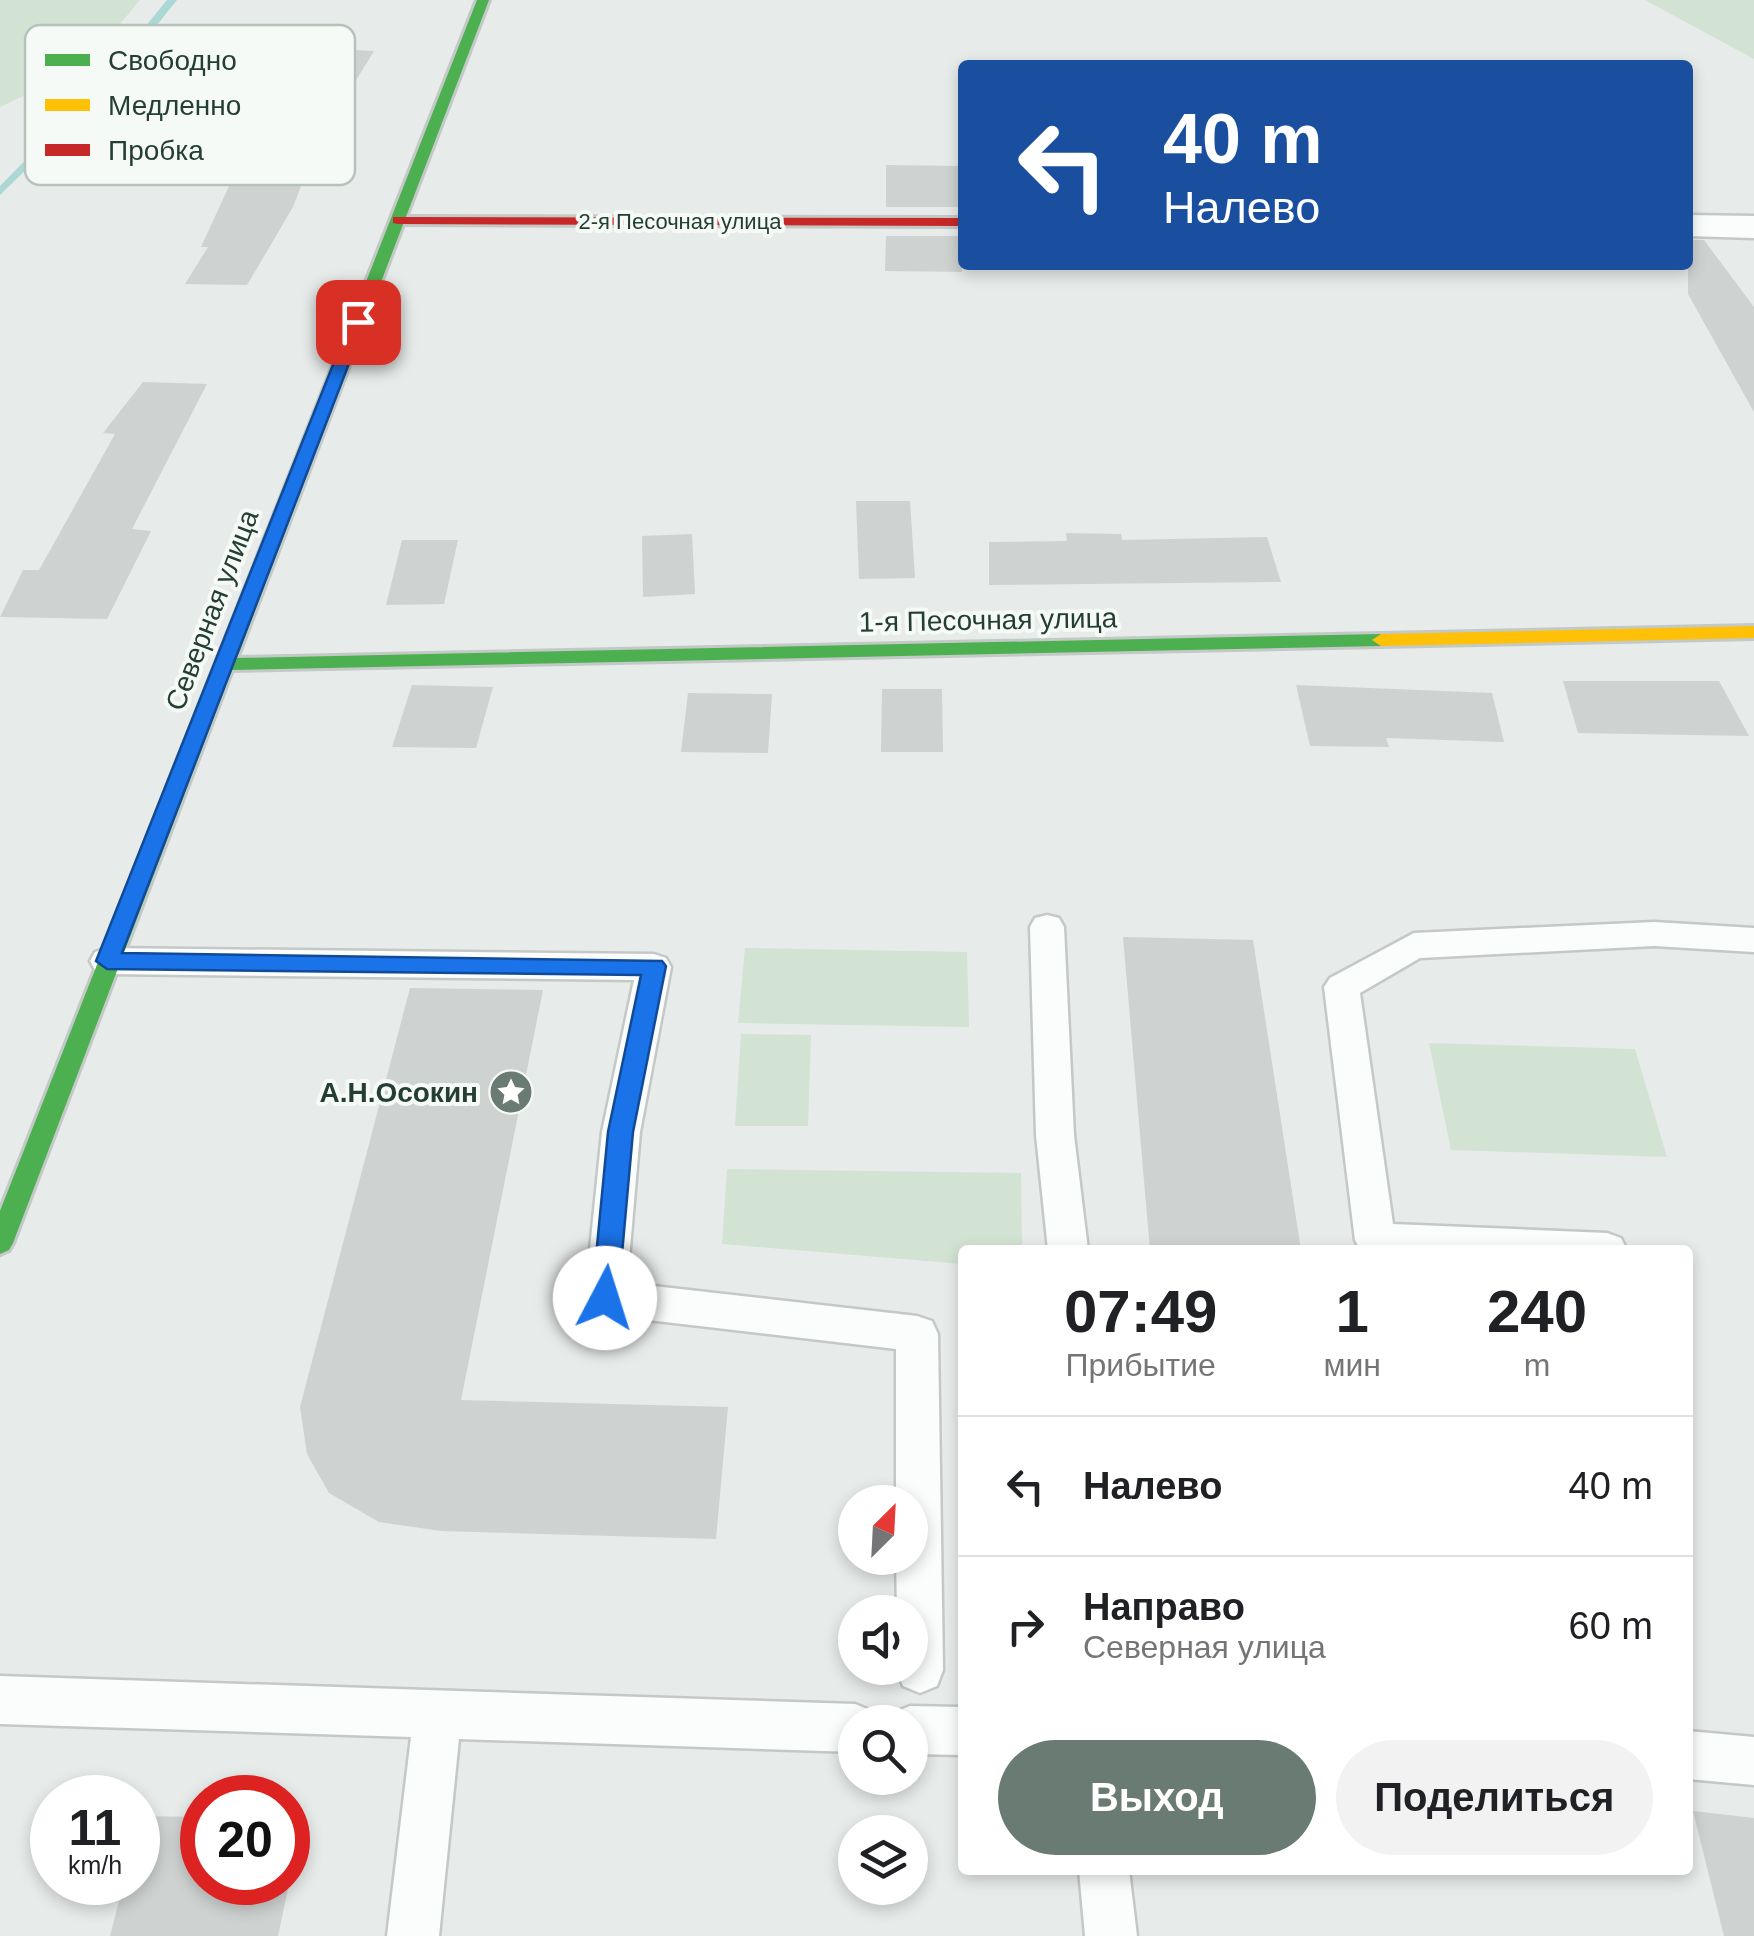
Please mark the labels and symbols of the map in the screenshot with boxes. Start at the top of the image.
legend [25,25,355,185]
text: Свободно [108,45,237,76]
text: Медленно [108,90,241,121]
text: Пробка [108,135,204,166]
street label: 2-я Песочная улица [579,209,782,234]
pin [316,280,401,365]
street label: Северная улица [159,505,265,715]
street label: 1-я Песочная улица [859,602,1118,638]
place icon: А.Н.Осокин [488,1069,534,1115]
place label: А.Н.Осокин [319,1077,478,1108]
position arrow [553,1246,657,1350]
north arrow [838,1485,928,1575]
speed limit sign: 20 [180,1775,310,1905]

